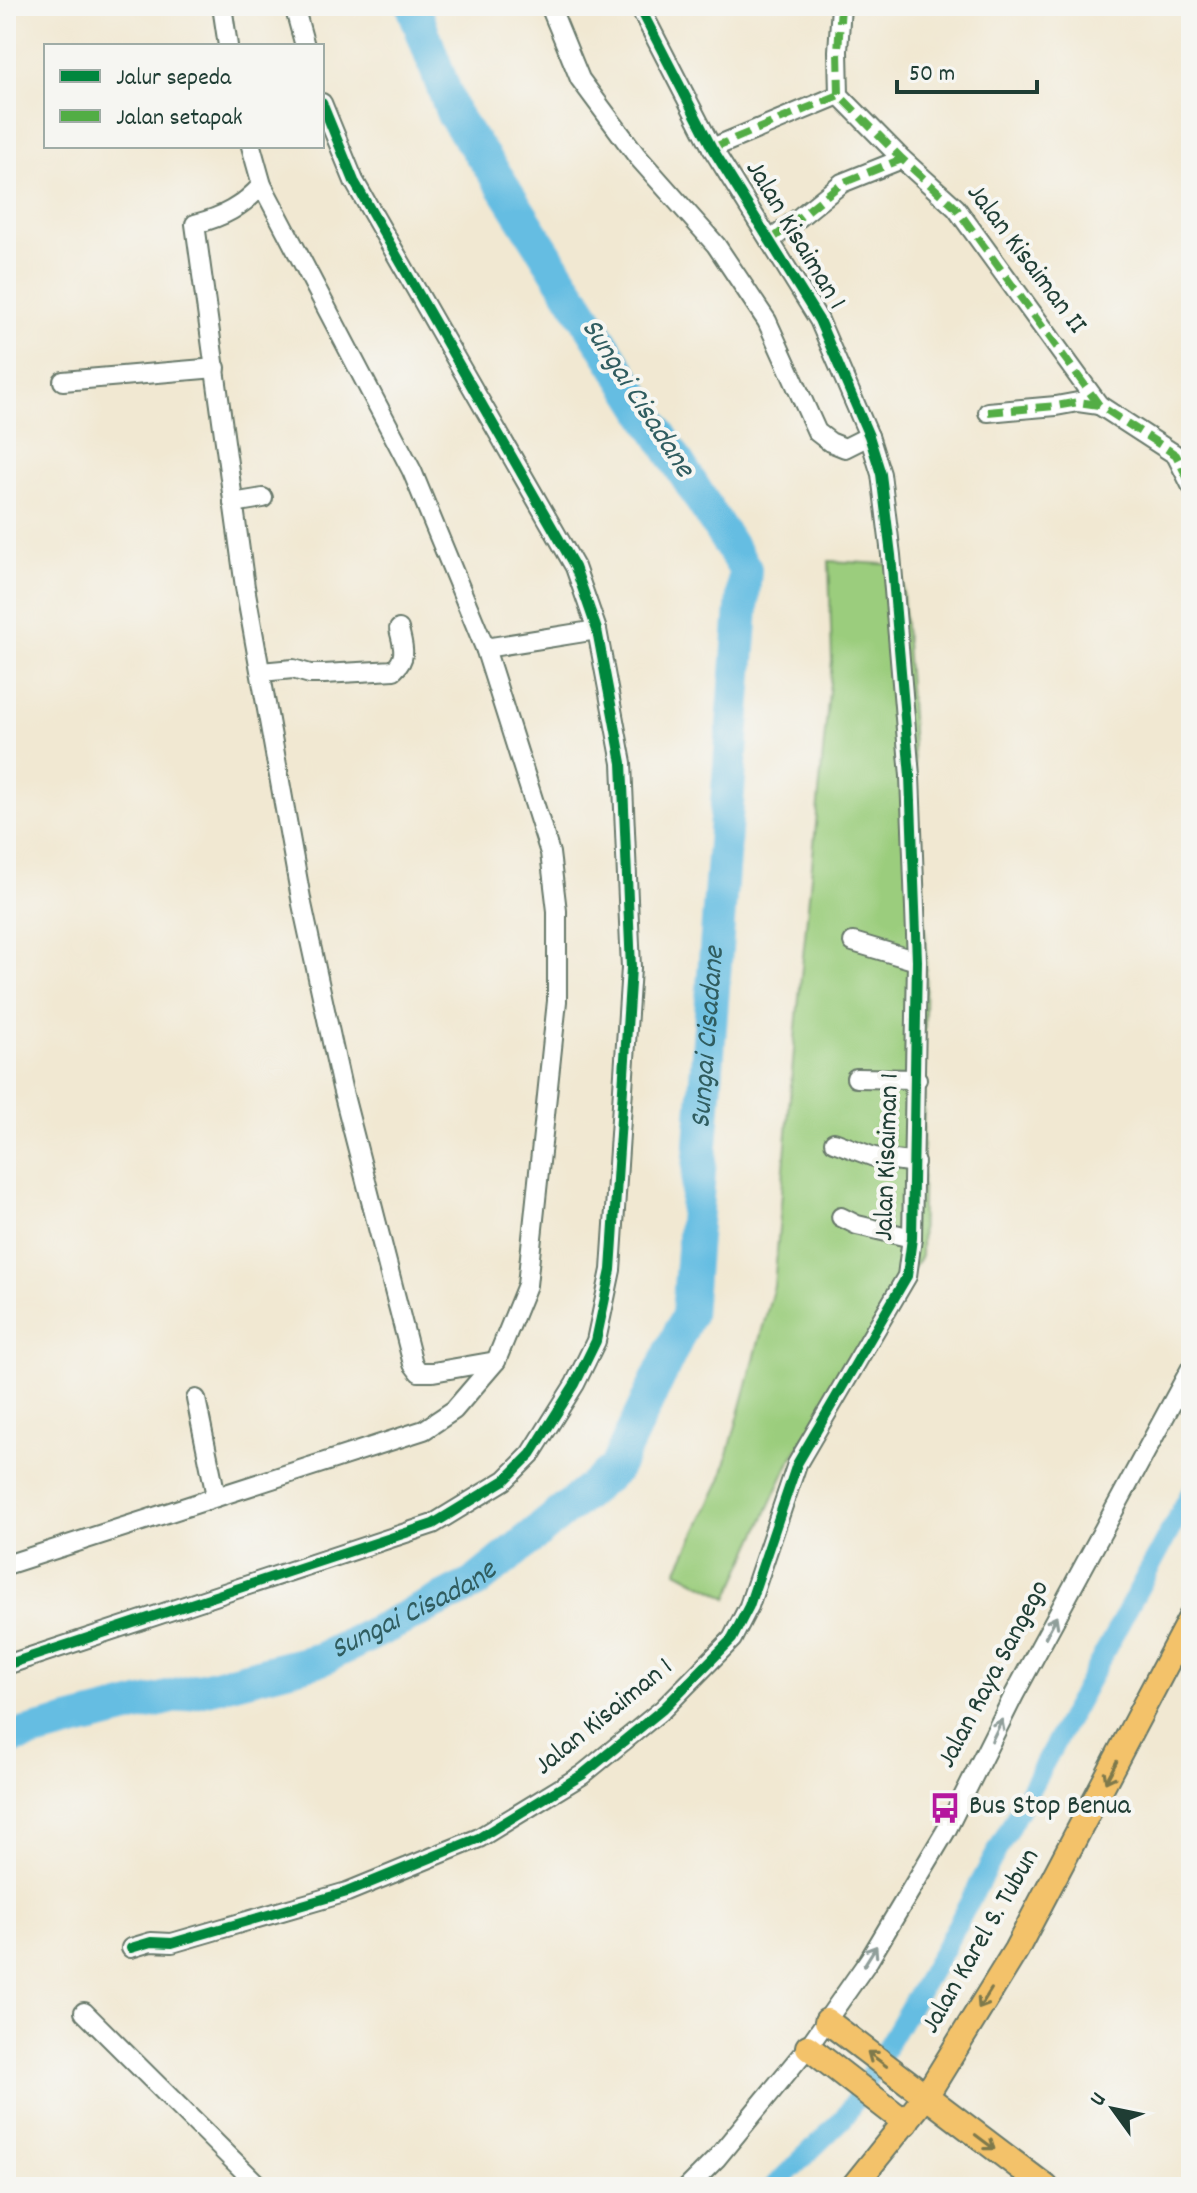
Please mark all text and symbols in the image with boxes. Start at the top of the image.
legend [44,44,324,148]
scale bar [897,44,1037,94]
text: 50 m [909,58,955,92]
text: Jalur sepeda [116,62,232,96]
text: Jalan setapak [116,102,242,136]
street label: Jalan Kisaiman 1 [733,154,855,318]
street label: Jalan Kisaiman II [955,176,1095,344]
water label: Sungai Cisadane [568,311,705,488]
water label: Sungai Cisadane [681,943,738,1130]
street label: Jalan Kisaiman 1 [866,1072,912,1242]
water label: Sungai Cisadane [324,1550,509,1672]
street label: Jalan Raya Sangego [929,1574,1061,1776]
one-way arrow [1044,1616,1060,1639]
street label: Jalan Kisaiman 1 [527,1649,683,1787]
one-way arrow [990,1718,1005,1742]
one-way arrow [1102,1759,1118,1783]
place label: Bus Stop Benua [969,1788,1132,1828]
bus stop icon: Bus Stop Benua [928,1791,962,1825]
street label: Jalan Karel S. Tubun [913,1842,1051,2042]
one-way arrow [862,1946,879,1968]
one-way arrow [977,1988,994,2010]
one-way arrow [867,2050,888,2067]
north arrow [1073,2069,1153,2149]
text: U [1083,2087,1115,2113]
one-way arrow [974,2134,996,2151]

